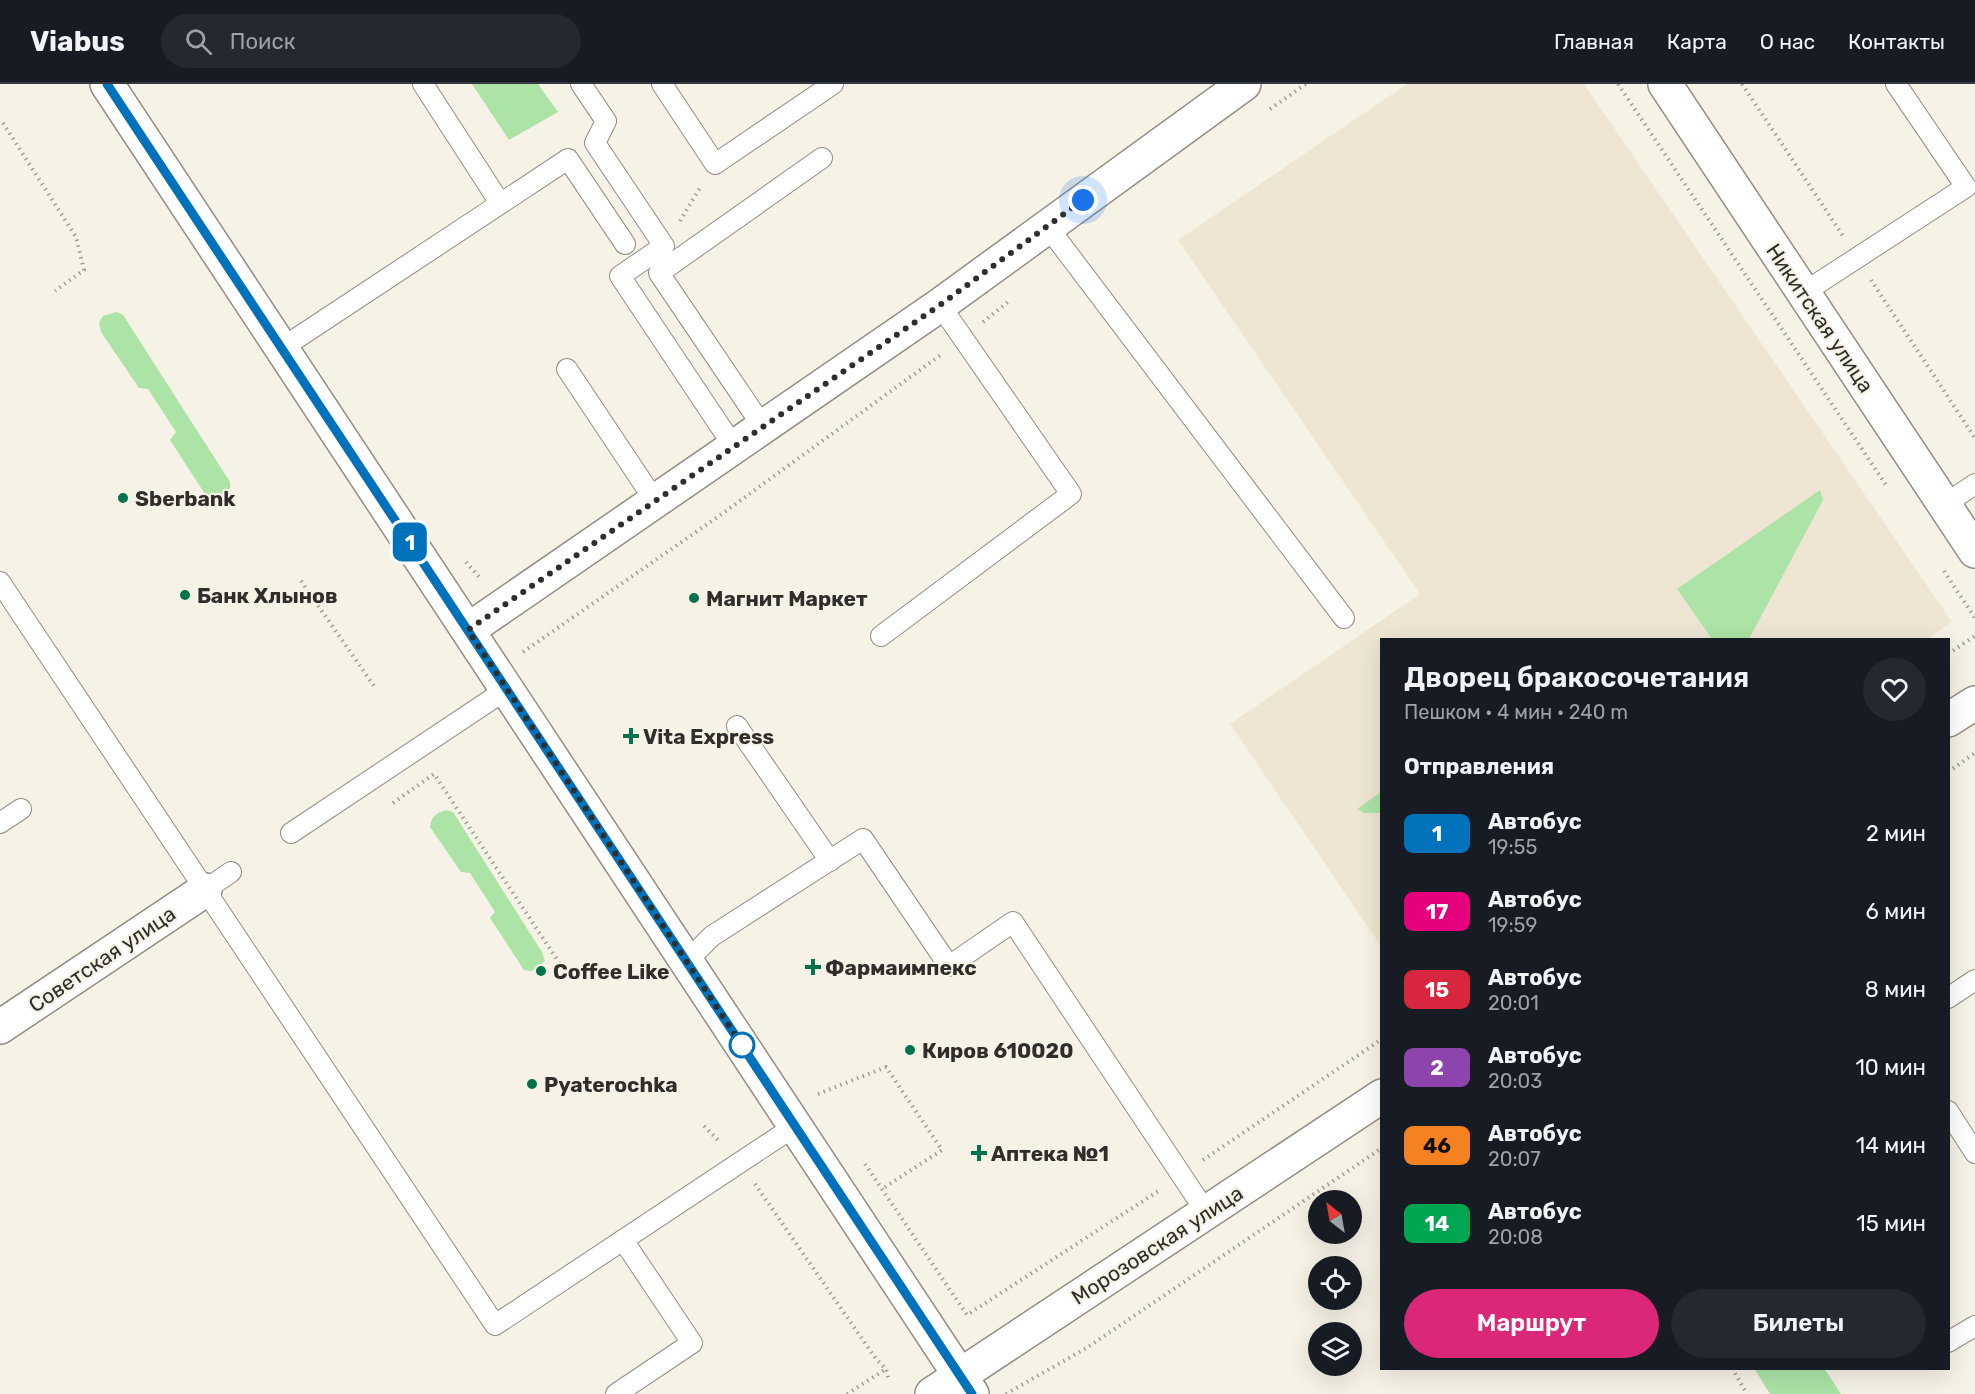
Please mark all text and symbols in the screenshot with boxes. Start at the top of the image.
search box [161,14,581,68]
text: Viabus [30,25,125,58]
icon: search [182,25,215,58]
text: Поиск [230,28,295,55]
text: Главная [1554,29,1634,54]
text: Карта [1667,29,1727,54]
text: О нас [1760,29,1815,54]
text: Контакты [1848,29,1945,54]
your location [1068,185,1098,215]
street label: Никитская улица [1761,239,1879,397]
place label: Sberbank [135,486,236,511]
marker: Sberbank [116,491,130,505]
line badge: 1 [390,522,430,562]
text: 1 [405,530,415,555]
place label: Банк Хлынов [197,583,338,608]
place label: Магнит Маркет [706,586,868,611]
marker: Банк Хлынов [178,588,192,602]
marker: Магнит Маркет [687,591,701,605]
button: heart [1863,658,1926,721]
text: Дворец бракосочетания [1404,661,1749,694]
text: Пешком · 4 мин · 240 m [1404,700,1628,724]
place label: Vita Express [643,724,774,749]
marker: Vita Express [624,729,638,743]
text: Отправления [1404,753,1554,780]
text: Автобус [1488,808,1582,835]
text: 2 мин [1866,820,1926,847]
text: 1 [1432,821,1442,846]
text: 19:55 [1488,835,1537,859]
text: Автобус [1488,886,1582,913]
text: 6 мин [1866,898,1926,925]
text: 17 [1426,899,1448,924]
street label: Советская улица [24,901,180,1017]
text: 19:59 [1488,913,1537,937]
place label: Фармаимпекс [825,955,977,980]
place label: Coffee Like [553,959,670,984]
marker: Фармаимпекс [806,960,820,974]
marker: Coffee Like [534,964,548,978]
text: Автобус [1488,964,1582,991]
text: 8 мин [1865,976,1926,1003]
text: 15 [1425,977,1449,1002]
text: 20:01 [1488,991,1539,1015]
unlabelled marker [729,1032,755,1058]
place label: Киров 610020 [922,1038,1074,1063]
text: Автобус [1488,1042,1582,1069]
marker: Киров 610020 [903,1043,917,1057]
text: 10 мин [1855,1054,1926,1081]
text: 2 [1430,1055,1444,1080]
text: 20:03 [1488,1069,1542,1093]
place label: Pyaterochka [544,1072,678,1097]
marker: Pyaterochka [525,1077,539,1091]
text: Автобус [1488,1120,1582,1147]
text: 14 мин [1856,1132,1926,1159]
text: 46 [1423,1133,1451,1158]
place label: Аптека №1 [991,1141,1109,1166]
marker: Аптека №1 [972,1146,986,1160]
text: 20:07 [1488,1147,1541,1171]
street label: Морозовская улица [1067,1180,1247,1310]
north arrow [1308,1190,1362,1244]
map controls [1308,1190,1362,1376]
text: Автобус [1488,1198,1582,1225]
text: 15 мин [1856,1210,1926,1237]
text: 14 [1425,1211,1449,1236]
text: 20:08 [1488,1225,1543,1249]
button: locate [1308,1256,1362,1310]
button: Маршрут [1404,1289,1659,1358]
button: Билеты [1671,1289,1926,1358]
button: layers [1308,1322,1362,1376]

